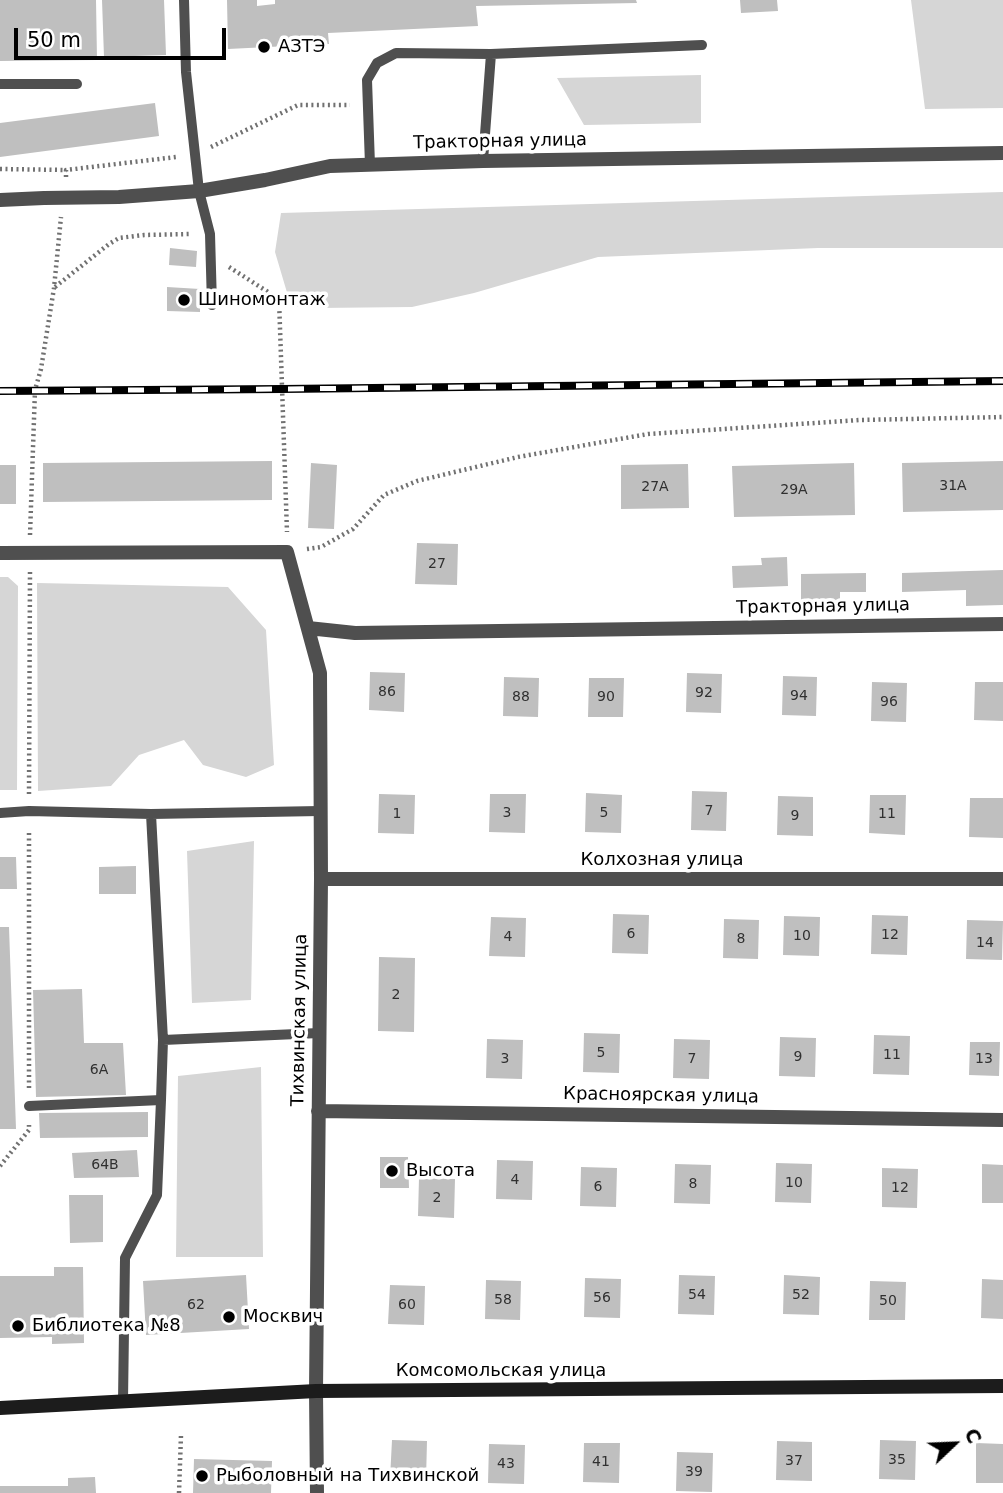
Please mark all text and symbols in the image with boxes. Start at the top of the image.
scale bar [18,14,229,58]
text: 50 m [27,28,81,52]
place label: АЗТЭ [278,36,325,58]
marker: АЗТЭ [256,39,272,55]
street label: Тракторная улица [413,130,587,154]
place label: Шиномонтаж [198,289,326,311]
marker: Шиномонтаж [176,292,192,308]
house number: 31А [939,478,967,494]
house number: 27А [641,479,669,495]
house number: 29А [780,482,808,498]
house number: 27 [428,556,446,572]
street label: Тракторная улица [736,595,910,619]
house number: 86 [378,684,396,700]
house number: 92 [695,685,713,701]
house number: 94 [790,688,808,704]
house number: 88 [512,689,530,705]
house number: 90 [597,689,615,705]
house number: 96 [880,694,898,710]
house number: 7 [705,803,713,819]
house number: 3 [503,805,511,821]
house number: 5 [600,805,608,821]
house number: 1 [393,806,401,822]
house number: 11 [878,806,896,822]
house number: 9 [791,808,799,824]
street label: Колхозная улица [580,849,744,871]
house number: 6 [627,926,635,942]
house number: 12 [881,927,899,943]
house number: 10 [793,928,811,944]
house number: 4 [504,929,512,945]
house number: 8 [737,931,745,947]
street label: Тихвинская улица [288,933,312,1107]
house number: 14 [976,935,994,951]
house number: 2 [392,987,400,1003]
house number: 5 [597,1045,605,1061]
house number: 11 [883,1047,901,1063]
house number: 9 [794,1049,802,1065]
house number: 3 [501,1051,509,1067]
house number: 7 [688,1051,696,1067]
house number: 13 [975,1051,993,1067]
house number: 6А [90,1062,108,1078]
street label: Красноярская улица [563,1083,759,1109]
house number: 64В [91,1157,119,1173]
place label: Высота [406,1160,475,1182]
marker: Высота [384,1163,400,1179]
house number: 4 [511,1172,519,1188]
house number: 10 [785,1175,803,1191]
house number: 8 [689,1176,697,1192]
house number: 6 [594,1179,602,1195]
house number: 12 [891,1180,909,1196]
house number: 2 [433,1190,441,1206]
house number: 54 [688,1287,706,1303]
house number: 52 [792,1287,810,1303]
house number: 56 [593,1290,611,1306]
house number: 58 [494,1292,512,1308]
house number: 50 [879,1293,897,1309]
house number: 62 [187,1297,205,1313]
house number: 60 [398,1297,416,1313]
place label: Москвич [243,1306,323,1328]
marker: Москвич [221,1309,237,1325]
place label: Библиотека №8 [32,1315,181,1337]
marker: Библиотека №8 [10,1318,26,1334]
street label: Комсомольская улица [396,1360,606,1382]
north arrow [919,1409,989,1479]
text: С [960,1425,986,1447]
house number: 35 [888,1452,906,1468]
house number: 37 [785,1453,803,1469]
house number: 41 [592,1454,610,1470]
house number: 43 [497,1456,515,1472]
house number: 39 [685,1464,703,1480]
place label: Рыболовный на Тихвинской [216,1465,479,1487]
marker: Рыболовный на Тихвинской [194,1468,210,1484]

